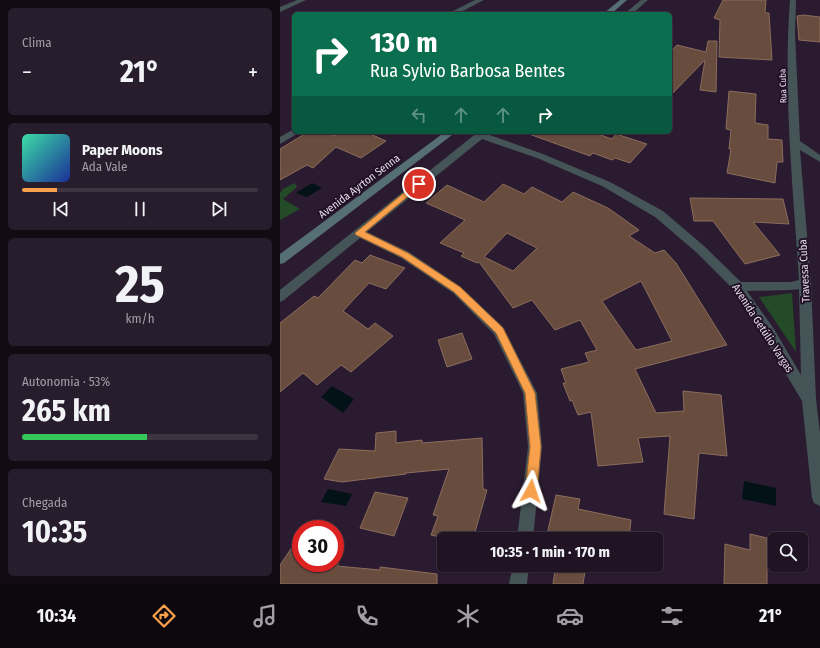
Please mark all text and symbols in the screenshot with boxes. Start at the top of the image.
text: 130 m [370,26,438,59]
icon: right [304,28,356,80]
text: Clima [22,35,52,50]
text: 21° [120,54,160,90]
text: − [22,59,32,86]
text: + [248,59,258,86]
text: Rua Sylvio Barbosa Bentes [370,60,565,82]
street label: Rua Cuba [777,68,789,103]
icon: left [408,104,430,126]
icon: ahead [450,104,472,126]
icon: ahead [492,104,514,126]
icon: right [534,104,556,126]
text: Paper Moons [82,141,163,159]
street label: Avenida Ayrton Senna [316,152,403,221]
text: Ada Vale [82,159,127,174]
pin [402,167,436,201]
icon: arrive [408,173,430,195]
icon: previous [50,198,72,220]
icon: pause [129,198,151,220]
icon: next [208,198,230,220]
street label: Travessa Cuba [796,239,813,303]
text: 25 [115,253,165,316]
street label: Avenida Getúlio Vargas [729,282,796,375]
text: km/h [126,311,155,326]
text: Autonomia · 53% [22,374,110,389]
text: 265 km [22,393,111,429]
position arrow [510,470,552,512]
text: Chegada [22,495,67,510]
text: 10:35 [22,514,87,550]
speed limit sign: 30 [292,520,344,572]
map controls [768,532,808,572]
button: search [768,532,808,572]
text: 10:35 · 1 min · 170 m [490,543,610,561]
icon: directions [150,602,178,630]
icon: music [251,602,279,630]
icon: phone [353,602,381,630]
icon: climate [454,602,482,630]
icon: car [556,602,584,630]
icon: filters [658,602,686,630]
text: 10:34 [37,605,76,627]
text: 21° [759,605,783,627]

